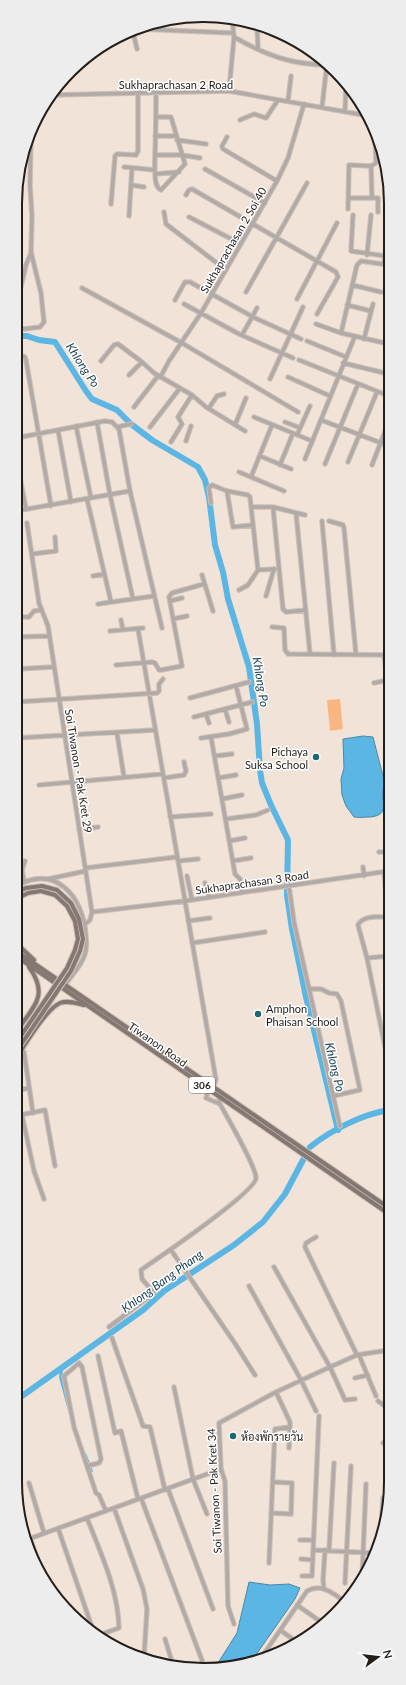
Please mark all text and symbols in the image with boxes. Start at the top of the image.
street label: Sukhaprachasan 2 Road [119,78,233,91]
street label: Sukhaprachasan 2 Soi 40 [197,184,269,295]
water label: Khlong Po [63,340,103,390]
water label: Khlong Po [250,656,272,708]
street label: Soi Tiwanon - Pak Kret 29 [63,708,95,834]
place label: Pichaya Suksa School [245,745,308,771]
marker: Pichaya Suksa School [311,752,321,762]
street label: Sukhaprachasan 3 Road [194,868,310,896]
place label: Amphon Phaisan School [266,1002,338,1028]
marker: Amphon Phaisan School [253,1009,263,1019]
street label: Tiwanon Road [126,1019,190,1069]
water label: Khlong Po [322,1041,348,1093]
road number: 306 [189,1077,215,1093]
water label: Khlong Bang Phang [118,1246,206,1316]
street label: Soi Tiwanon - Pak Kret 34 [204,1427,224,1554]
place label: ห้องพักรายวัน [241,1430,303,1443]
marker: ห้องพักรายวัน [228,1431,238,1441]
north arrow [358,1637,398,1677]
text: N [381,1649,396,1660]

